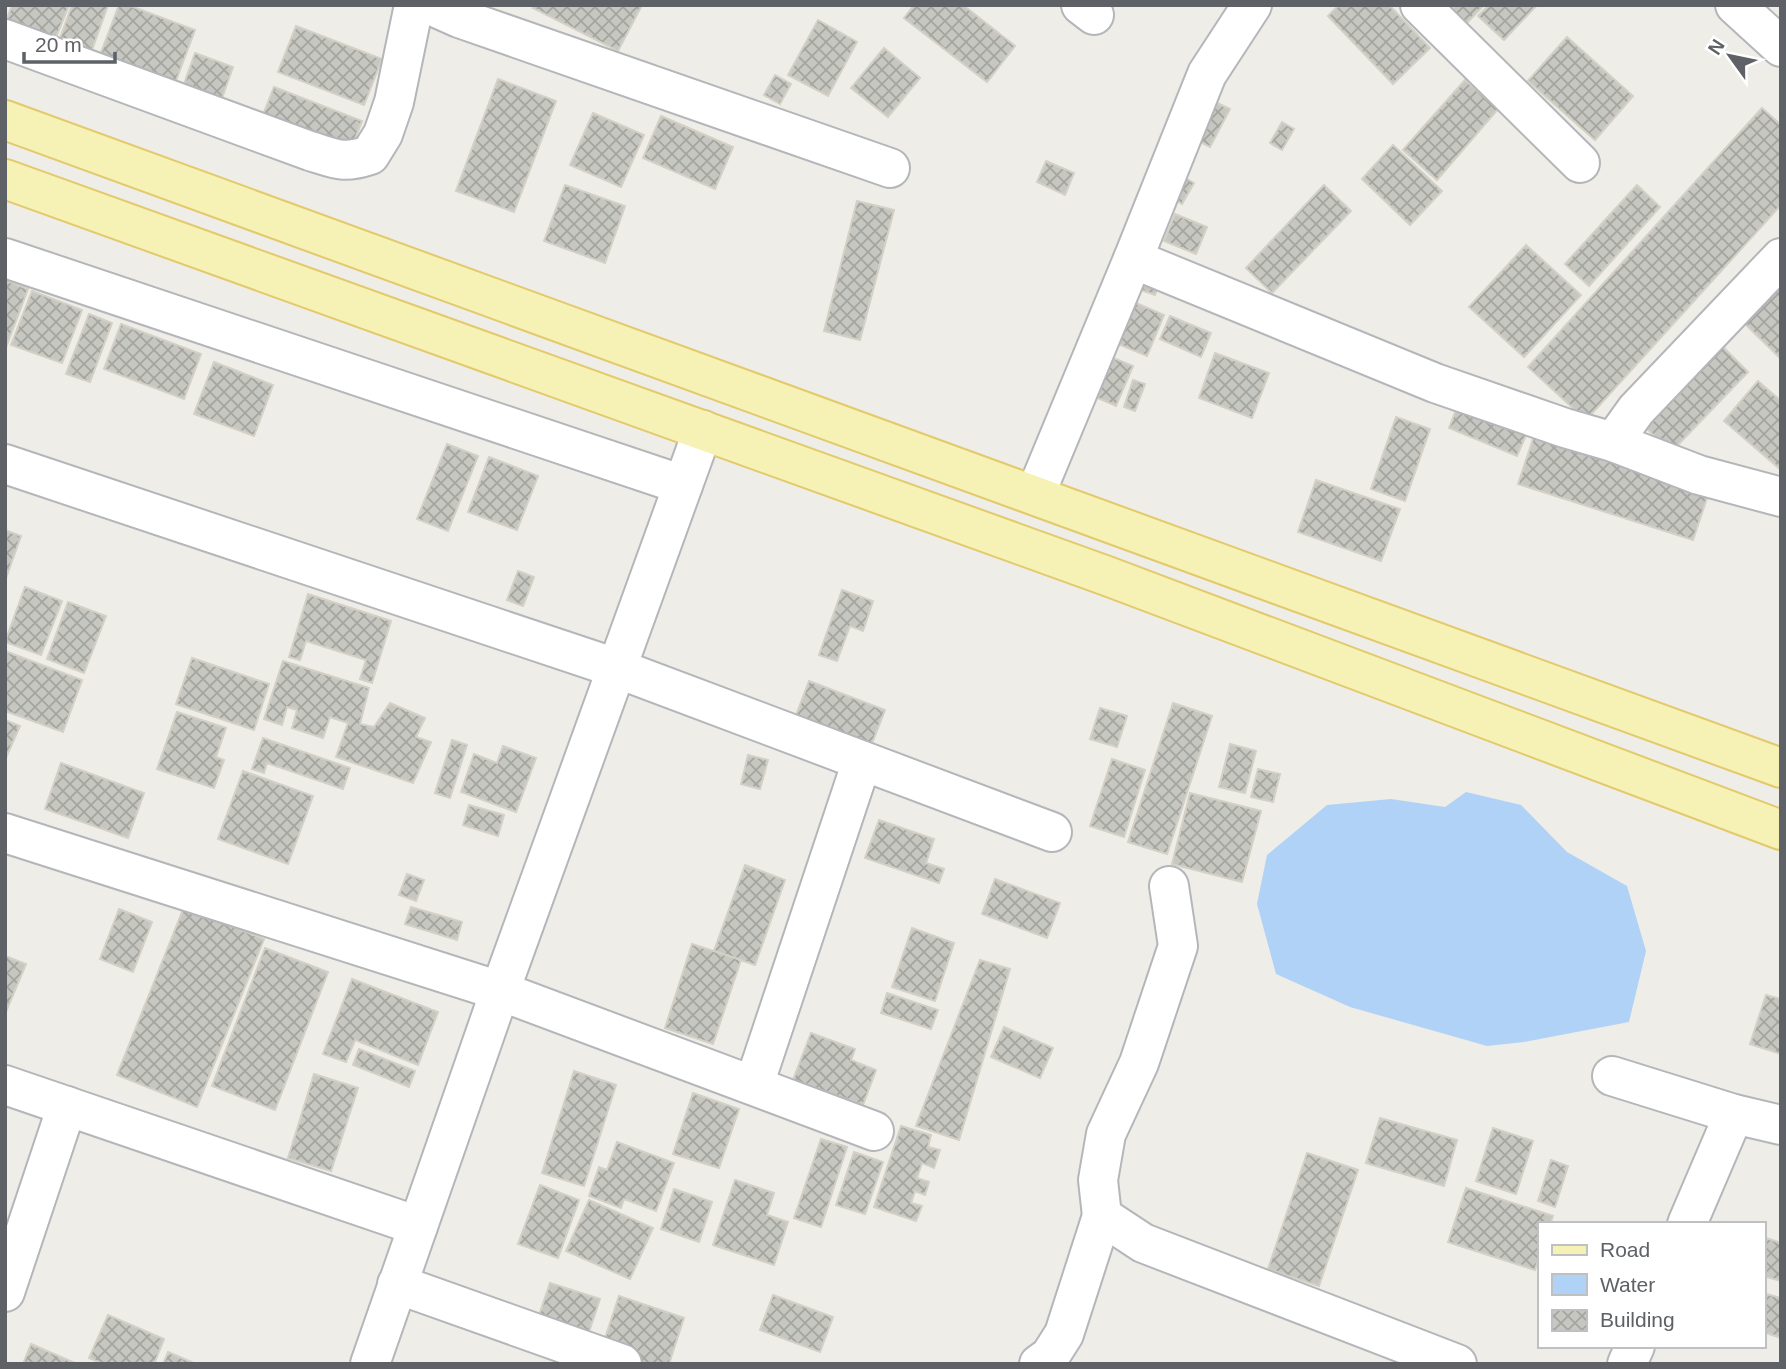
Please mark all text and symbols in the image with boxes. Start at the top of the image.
scale bar [24,21,116,65]
north arrow [1695,21,1765,91]
text: 20 m [35,33,82,56]
text: N [1704,36,1729,58]
legend [1538,1222,1765,1348]
text: Road [1600,1238,1650,1261]
text: Water [1600,1273,1655,1296]
text: Building [1600,1308,1675,1331]

